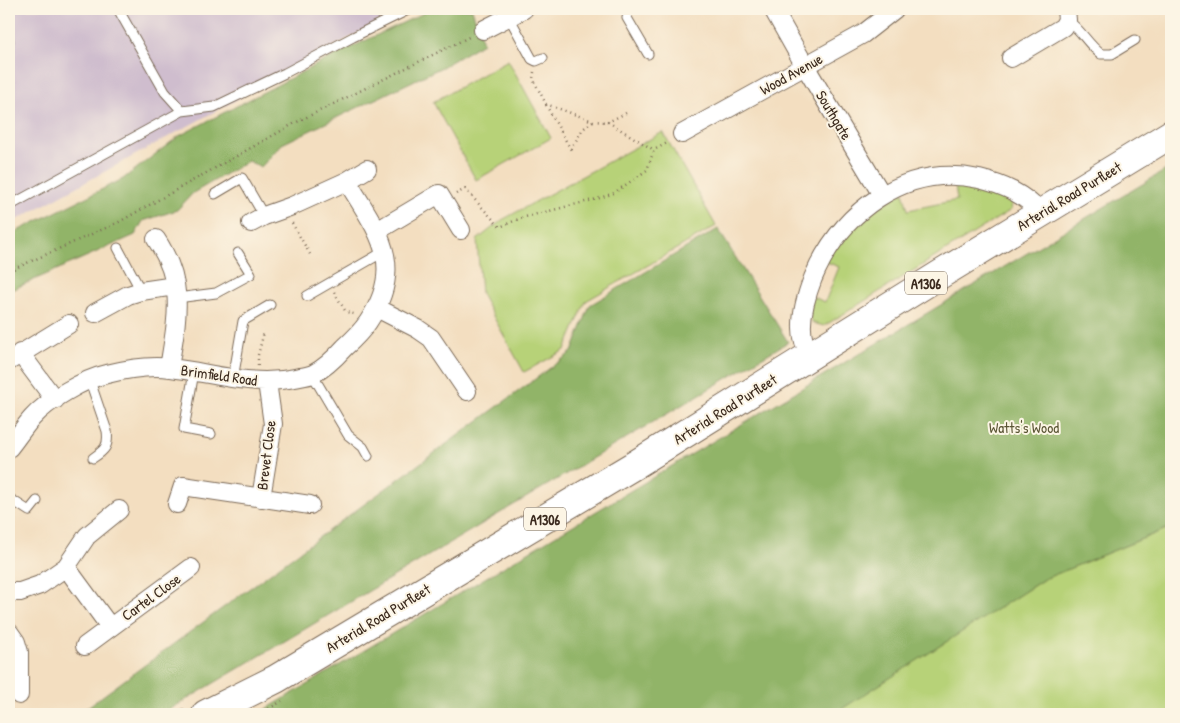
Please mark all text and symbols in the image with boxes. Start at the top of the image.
street label: Wood Avenue [756,48,826,100]
street label: Southgate [811,86,857,144]
street label: Arterial Road Purfleet [1013,156,1126,236]
road number: A1306 [905,272,947,294]
street label: Brimfield Road [180,359,259,391]
street label: Arterial Road Purfleet [669,368,782,449]
park label: Watts's Wood [989,417,1059,438]
street label: Brevet Close [251,419,281,491]
road number: A1306 [524,508,566,530]
street label: Cartel Close [117,568,185,626]
street label: Arterial Road Purfleet [322,578,435,658]

